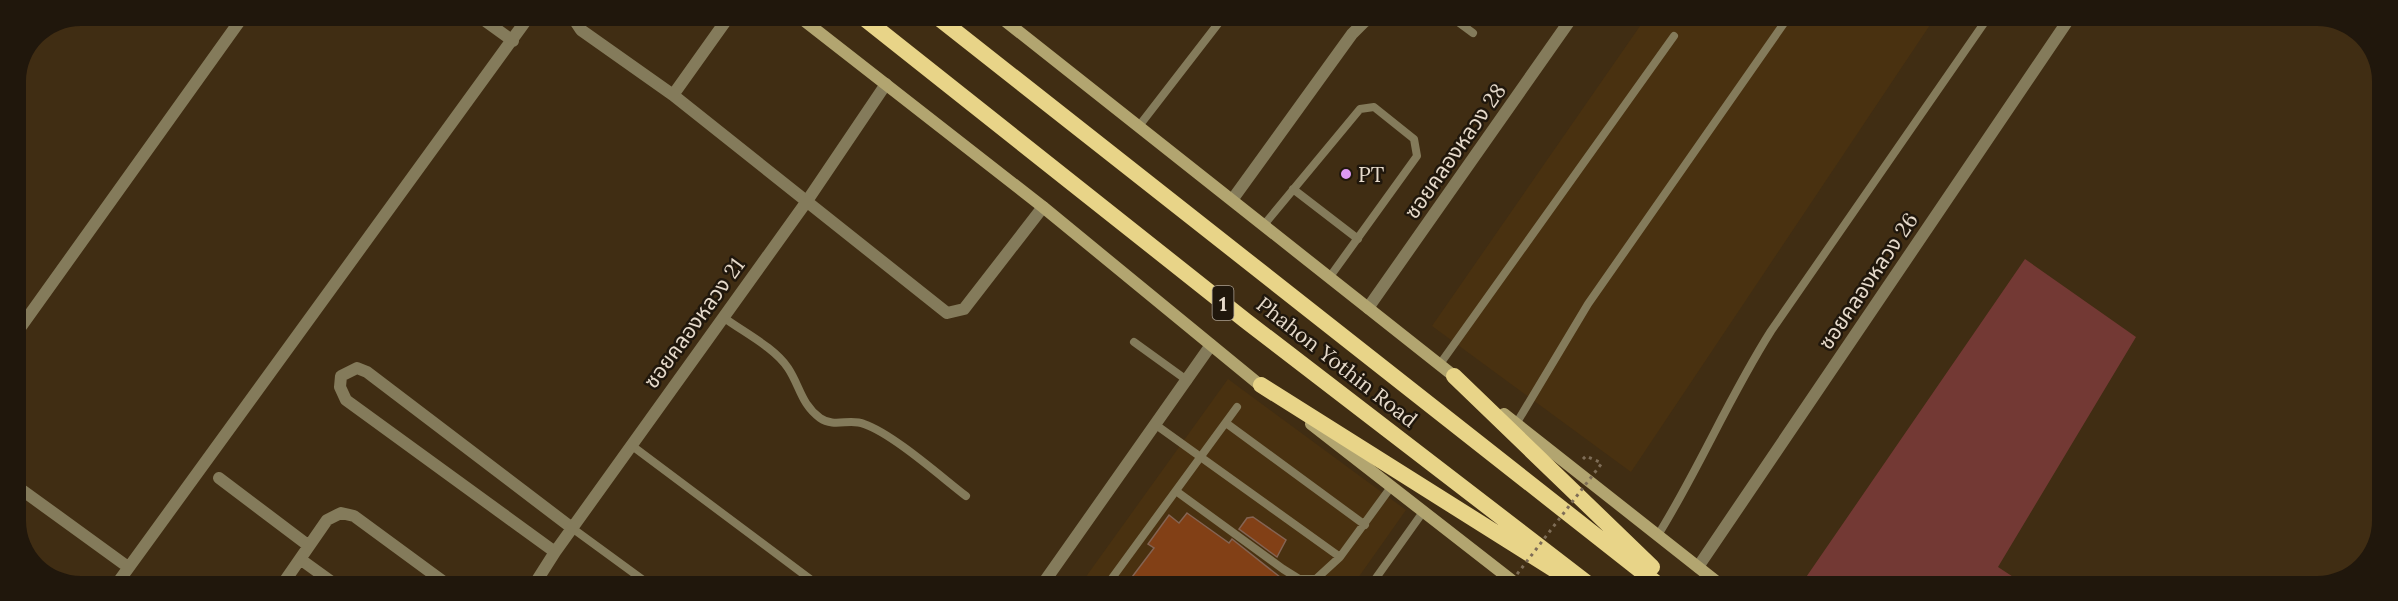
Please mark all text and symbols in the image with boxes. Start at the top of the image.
street label: ซอยคลองหลวง 28 [1398,78,1512,224]
place label: PT [1358,161,1384,188]
marker: PT [1339,167,1353,181]
street label: ซอยคลองหลวง 26 [1812,207,1924,355]
street label: ซอยคลองหลวง 21 [638,252,750,394]
road number: 1 [1212,286,1234,320]
street label: Phahon Yothin Road [1251,291,1423,433]

